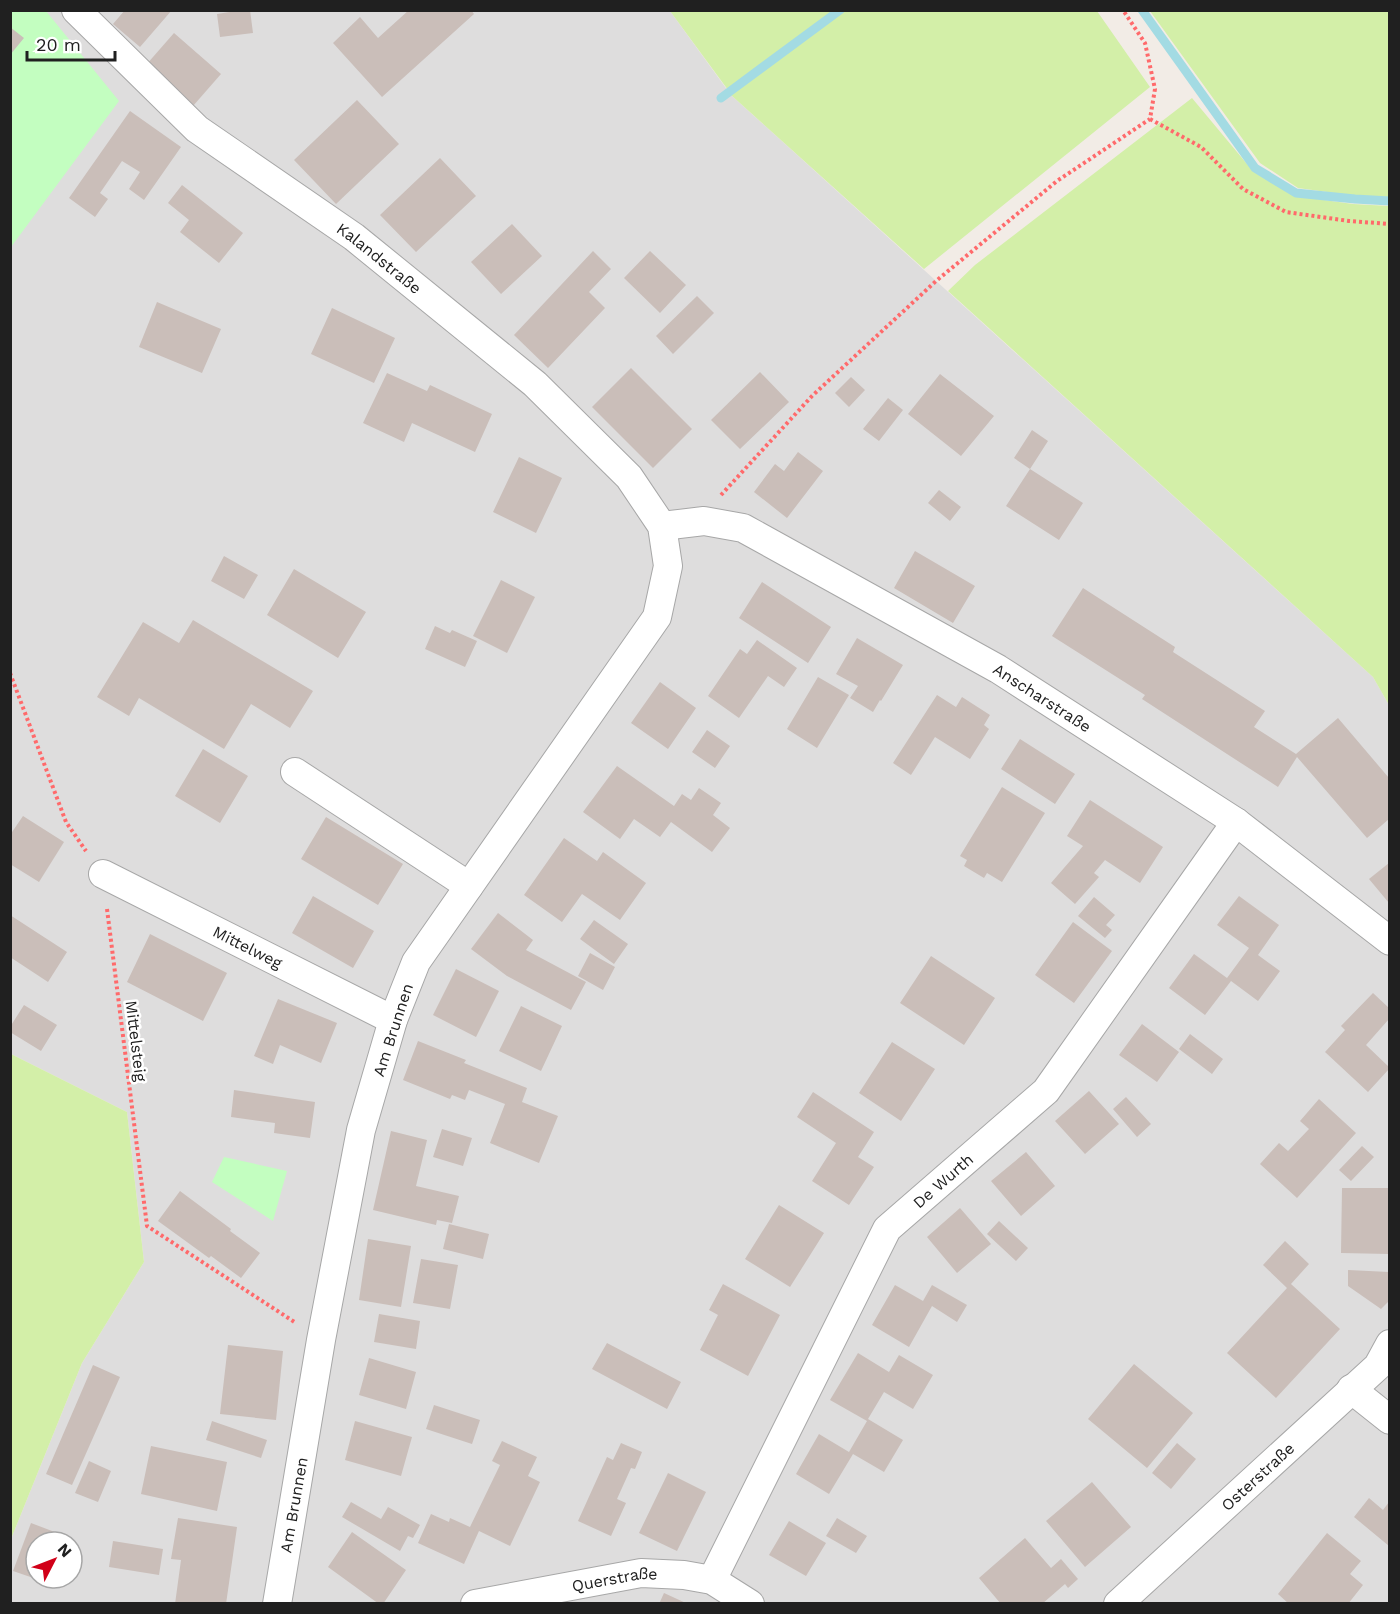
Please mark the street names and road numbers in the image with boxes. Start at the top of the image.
street label: Kalandstraße [333,219,425,297]
street label: Anscharstraße [990,659,1095,736]
street label: Mittelweg [210,921,286,972]
street label: Am Brunnen [369,981,417,1079]
street label: Mittelsteig [122,999,150,1083]
street label: De Wurth [909,1149,977,1212]
street label: Osterstraße [1217,1438,1298,1515]
street label: Am Brunnen [276,1456,312,1554]
street label: Querstraße [570,1563,658,1595]

